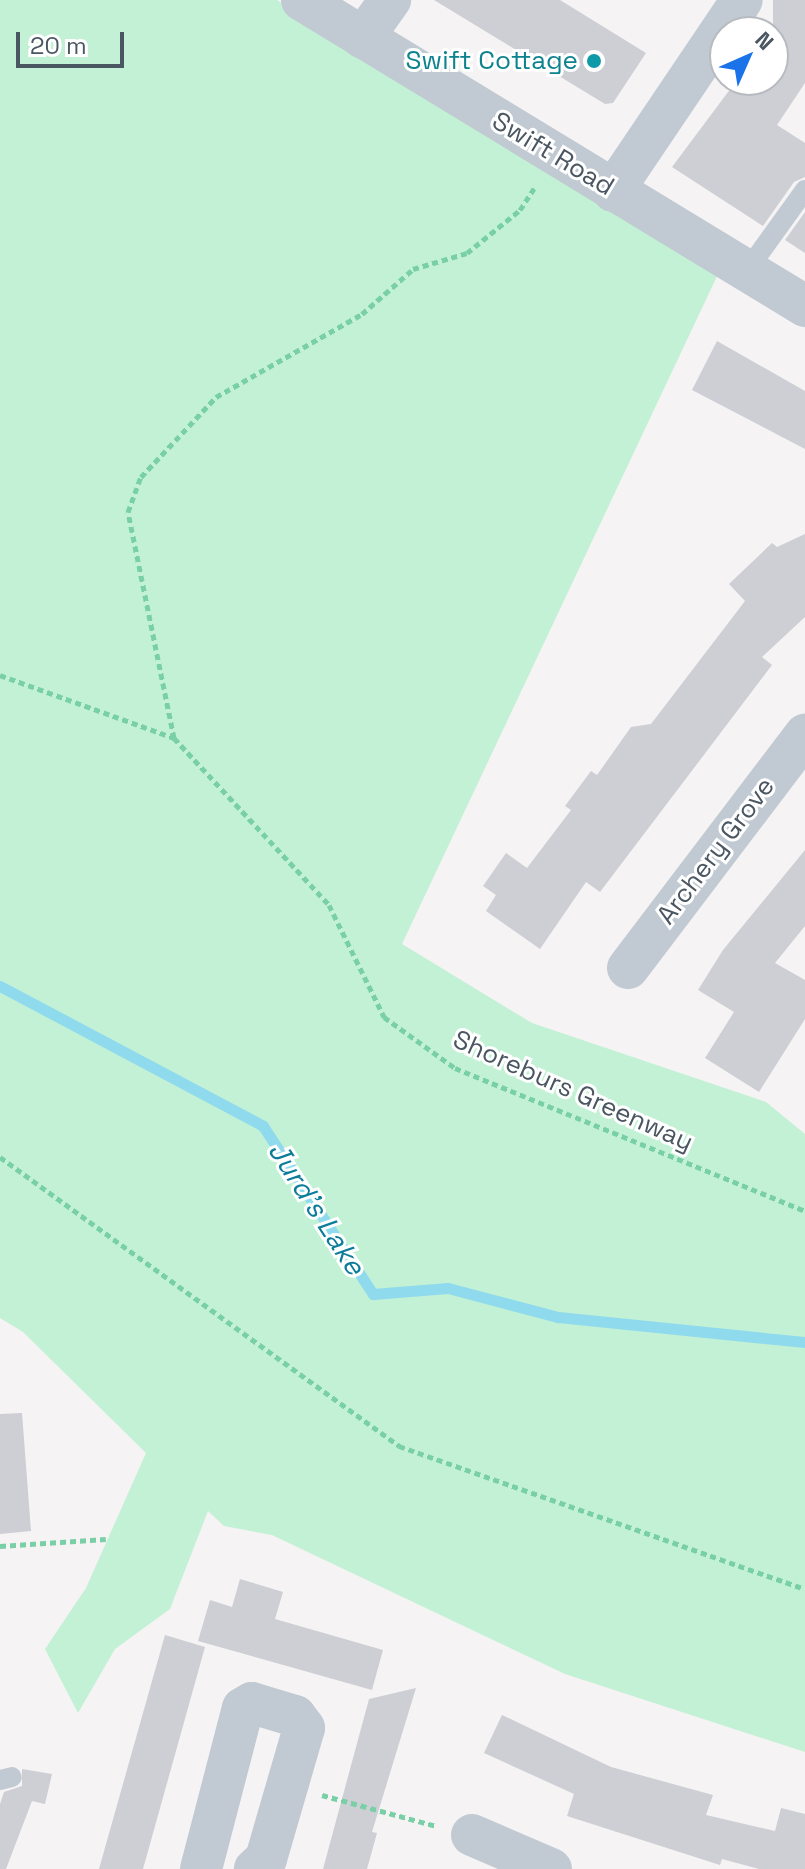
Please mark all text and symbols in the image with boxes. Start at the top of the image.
scale bar [20,16,128,66]
north arrow [709,16,789,96]
text: N [749,25,780,56]
text: 20 m [30,30,87,61]
place label: Swift Cottage [405,45,578,77]
marker: Swift Cottage [585,52,603,70]
street label: Swift Road [486,105,620,203]
street label: Archery Grove [651,771,781,931]
street label: Shoreburs Greenway [448,1024,698,1158]
water label: Jurd's Lake [261,1135,373,1281]

